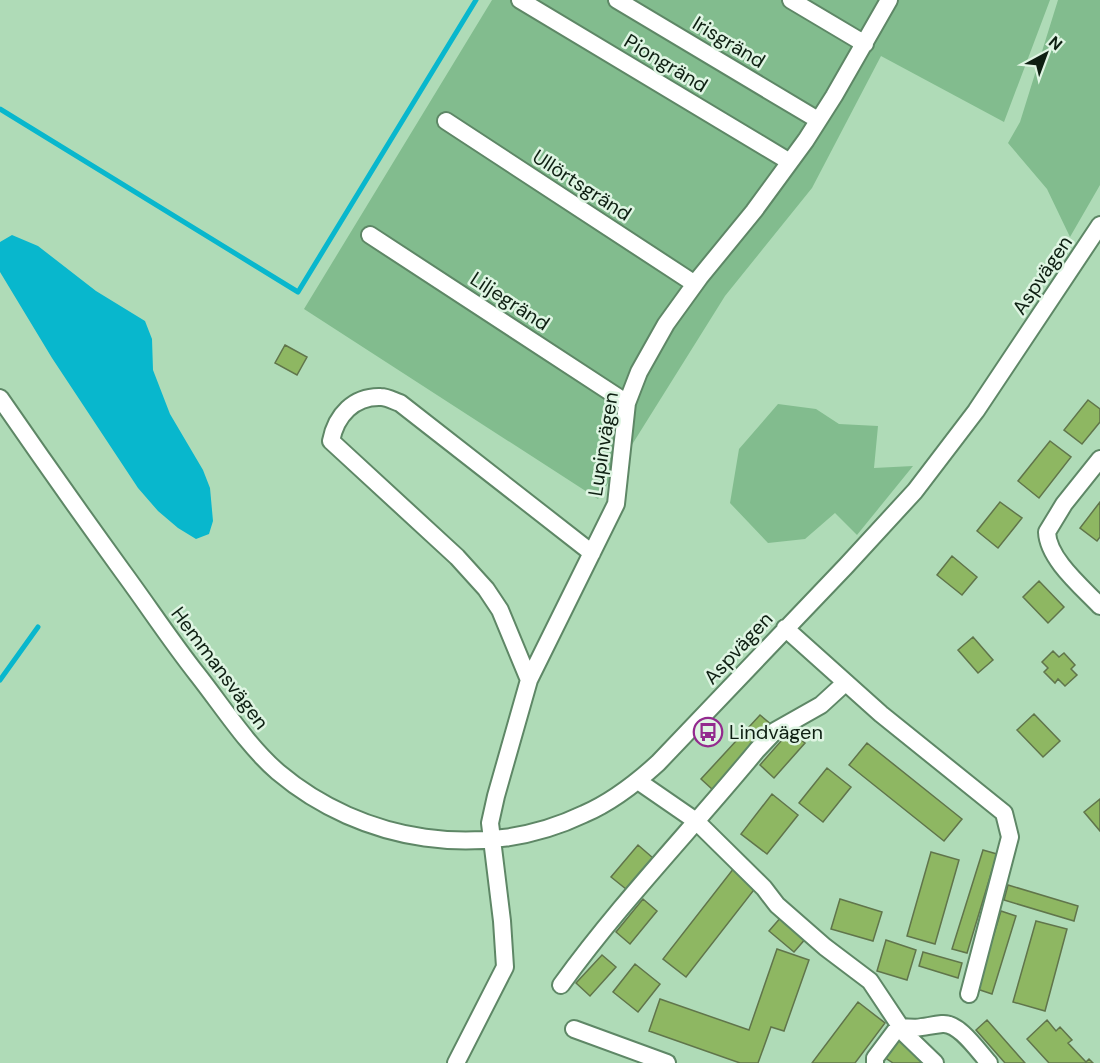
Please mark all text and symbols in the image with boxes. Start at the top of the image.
street label: Irisgränd [688,10,770,74]
north arrow [1016,24,1076,84]
street label: Piongränd [619,28,713,98]
text: N [1044,31,1067,55]
street label: Ullörtsgränd [528,143,636,227]
street label: Aspvägen [1006,230,1078,320]
street label: Liljegränd [465,266,555,336]
street label: Lupinvägen [582,390,624,498]
street label: Hemmansvägen [165,601,275,735]
street label: Aspvägen [698,606,778,690]
bus stop icon: Lindvägen [692,716,724,748]
place label: Lindvägen [729,719,823,745]

